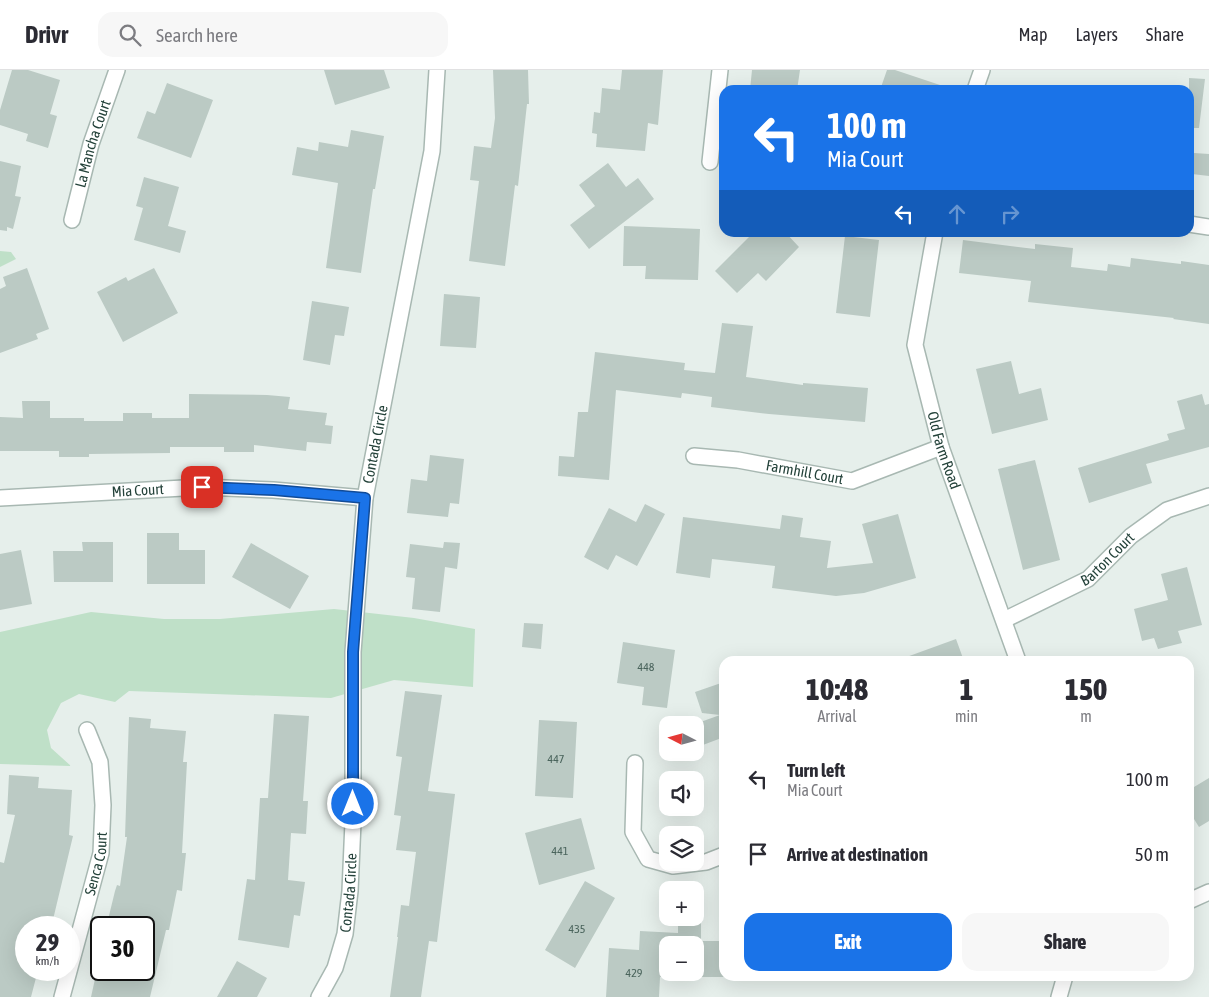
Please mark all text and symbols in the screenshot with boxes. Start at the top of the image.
search box [98,12,448,57]
text: Drivr [25,21,68,48]
icon: search [116,21,144,49]
text: Search here [156,24,238,46]
text: Map [1018,24,1047,45]
text: Layers [1075,24,1118,45]
text: Share [1146,24,1184,45]
street label: La Mancha Court [71,98,114,189]
icon: left [744,105,809,170]
text: 100 m [827,105,906,145]
text: Mia Court [827,146,904,172]
icon: left [890,200,918,228]
icon: ahead [943,200,971,228]
icon: right [996,200,1024,228]
street label: Contada Circle [359,403,391,485]
street label: Old Farm Road [924,410,964,491]
street label: Farmhill Court [765,456,845,487]
pin [181,466,223,508]
icon: arrive [188,473,216,501]
street label: Mia Court [111,480,164,500]
street label: Barton Court [1078,529,1137,589]
house number: 448 [638,660,655,674]
text: 10:48 [806,672,868,706]
text: 1 [959,672,974,706]
text: 150 [1065,672,1107,706]
text: Arrival [817,707,857,725]
text: min [955,707,978,725]
text: m [1080,707,1092,725]
north arrow [659,716,704,761]
map controls [659,716,704,981]
house number: 447 [548,752,565,766]
text: Turn left [787,759,845,781]
icon: left [744,765,772,793]
text: 100 m [1126,768,1169,790]
button: sound [659,771,704,816]
position arrow [326,777,378,829]
text: Mia Court [787,781,843,799]
button: layers [659,826,704,871]
street label: Senca Court [81,831,110,897]
icon: arrive [744,840,772,868]
text: Arrive at destination [787,843,928,865]
text: 50 m [1135,843,1169,865]
house number: 441 [552,844,569,858]
street label: Contada Circle [336,853,360,933]
button: + [659,881,704,926]
button: Exit [744,913,952,971]
button: Share [962,913,1169,971]
speed limit sign: 30 [90,916,155,981]
house number: 435 [569,922,585,936]
text: 29 [36,928,59,956]
button: − [659,936,704,981]
text: km/h [36,954,59,968]
house number: 429 [626,966,643,980]

